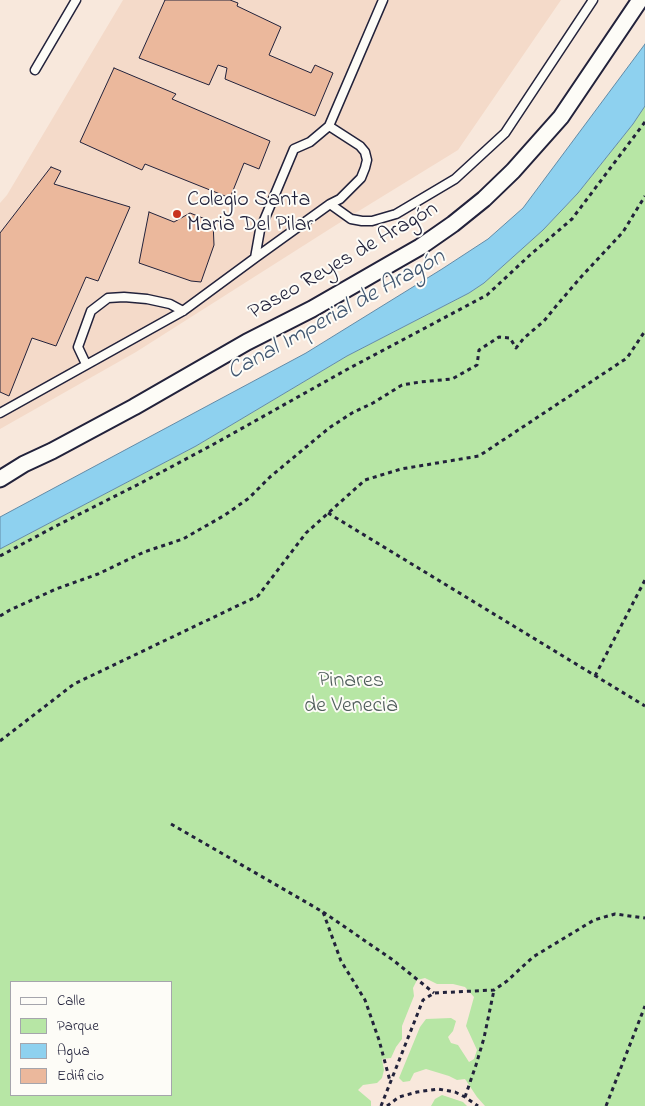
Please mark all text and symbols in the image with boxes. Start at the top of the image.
place label: Colegio Santa Maria Del Pilar [187,188,313,240]
street label: Paseo Reyes de Aragón [245,197,443,327]
marker: Colegio Santa Maria Del Pilar [171,208,183,220]
water label: Canal Imperial de Aragón [223,244,451,388]
park label: Pinares de Venecia [304,669,398,720]
legend [10,981,172,1096]
text: Calle [57,990,85,1012]
text: Parque [57,1015,99,1037]
text: Agua [57,1040,90,1062]
text: Edificio [57,1065,104,1087]

